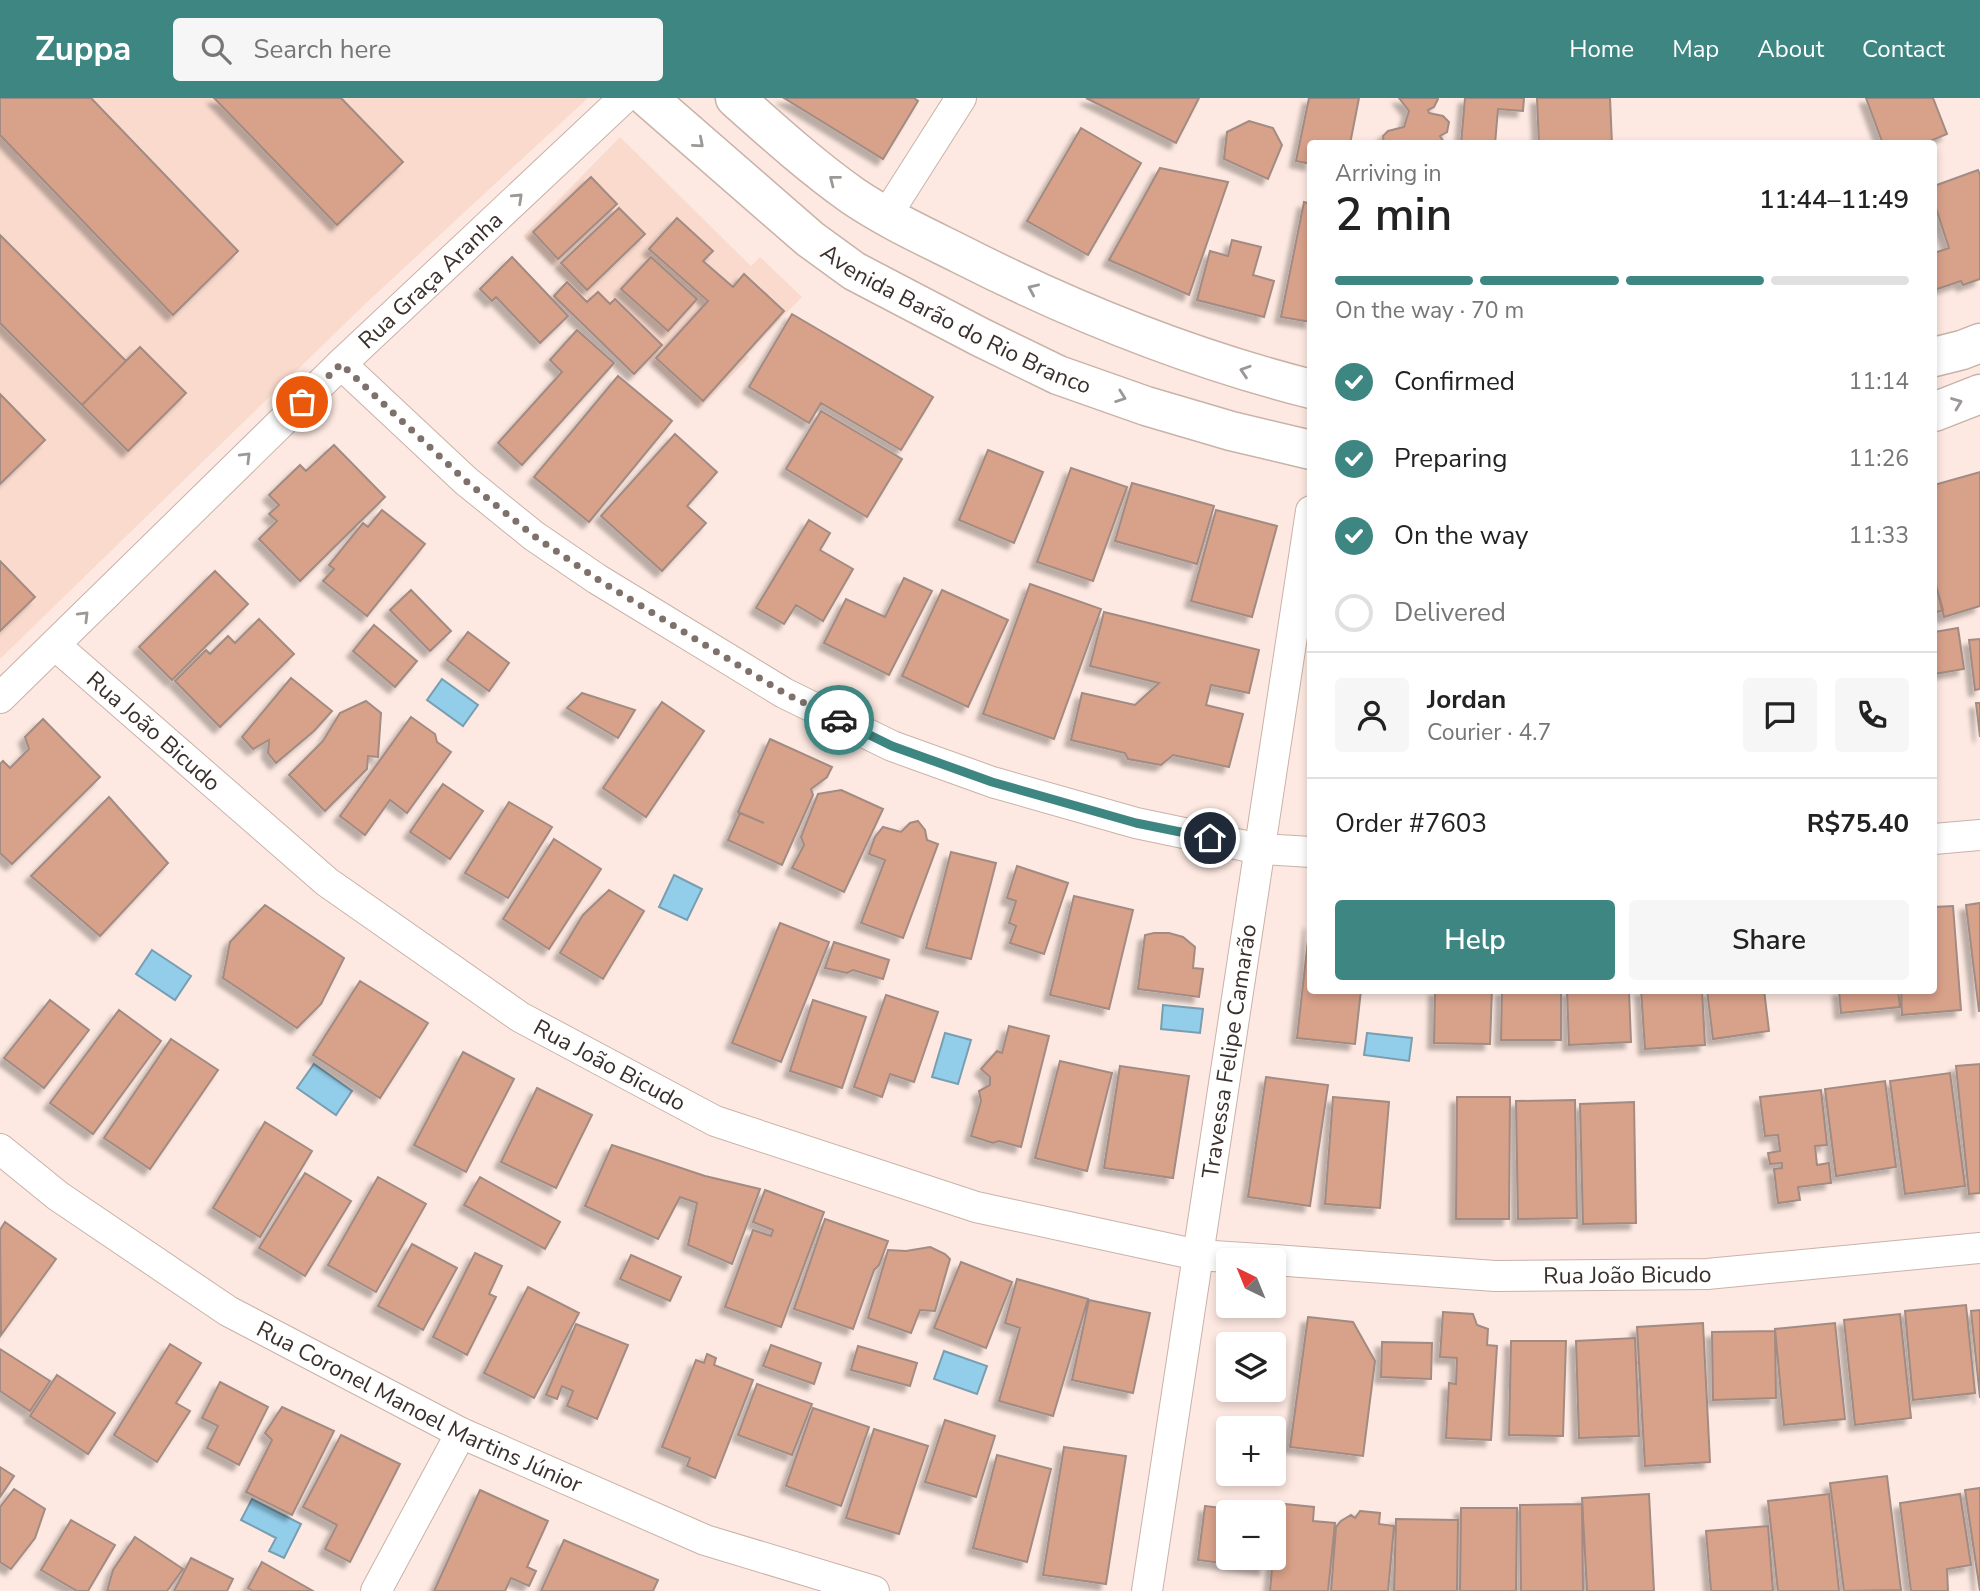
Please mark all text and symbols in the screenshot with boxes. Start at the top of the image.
search box [173,18,663,81]
text: Zuppa [35,27,131,72]
icon: search [197,30,235,68]
text: Search here [253,32,391,67]
text: Home [1569,33,1634,65]
text: Map [1672,33,1719,65]
text: About [1757,33,1824,65]
text: Contact [1862,33,1945,65]
one-way arrow [691,135,704,147]
text: Arriving in [1335,158,1442,189]
one-way arrow [829,176,841,189]
text: 11:44–11:49 [1759,182,1909,217]
text: 2 min [1335,183,1452,246]
one-way arrow [510,194,523,207]
street label: Rua Graça Aranha [351,204,509,356]
street label: Avenida Barão do Rio Branco [815,236,1095,401]
one-way arrow [1028,283,1040,297]
text: On the way · 70 m [1335,295,1524,326]
icon: check [1335,363,1373,401]
text: Confirmed [1394,364,1515,399]
one-way arrow [1239,365,1251,380]
text: 11:14 [1849,366,1909,397]
pin [272,372,332,432]
icon: bag [283,383,321,421]
one-way arrow [1115,389,1127,403]
one-way arrow [1950,397,1962,411]
icon: check [1335,440,1373,478]
text: Preparing [1394,441,1507,476]
text: 11:26 [1849,443,1909,474]
one-way arrow [238,452,251,465]
icon: check [1335,517,1373,555]
text: On the way [1394,518,1528,553]
text: 11:33 [1849,520,1909,551]
text: Delivered [1394,595,1506,630]
one-way arrow [76,612,89,625]
street label: Rua João Bicudo [80,664,227,798]
button: person [1335,678,1409,752]
button: chat [1743,678,1817,752]
button: phone [1835,678,1909,752]
text: Jordan [1427,682,1506,717]
courier [804,685,874,755]
icon: car [820,701,858,739]
text: Courier · 4.7 [1427,717,1551,748]
text: Order #7603 [1335,806,1487,841]
text: R$75.40 [1807,806,1909,841]
pin [1180,808,1240,868]
icon: home [1191,819,1229,857]
button: Help [1335,900,1615,980]
button: Share [1629,900,1909,980]
street label: Travessa Felipe Camarão [1194,922,1264,1181]
street label: Rua João Bicudo [528,1012,691,1118]
north arrow [1216,1248,1286,1318]
map controls [1216,1248,1286,1570]
street label: Rua João Bicudo [1543,1258,1712,1291]
street label: Rua Coronel Manoel Martins Júnior [251,1313,588,1500]
button: layers [1216,1332,1286,1402]
button: + [1216,1416,1286,1486]
button: − [1216,1500,1286,1570]

